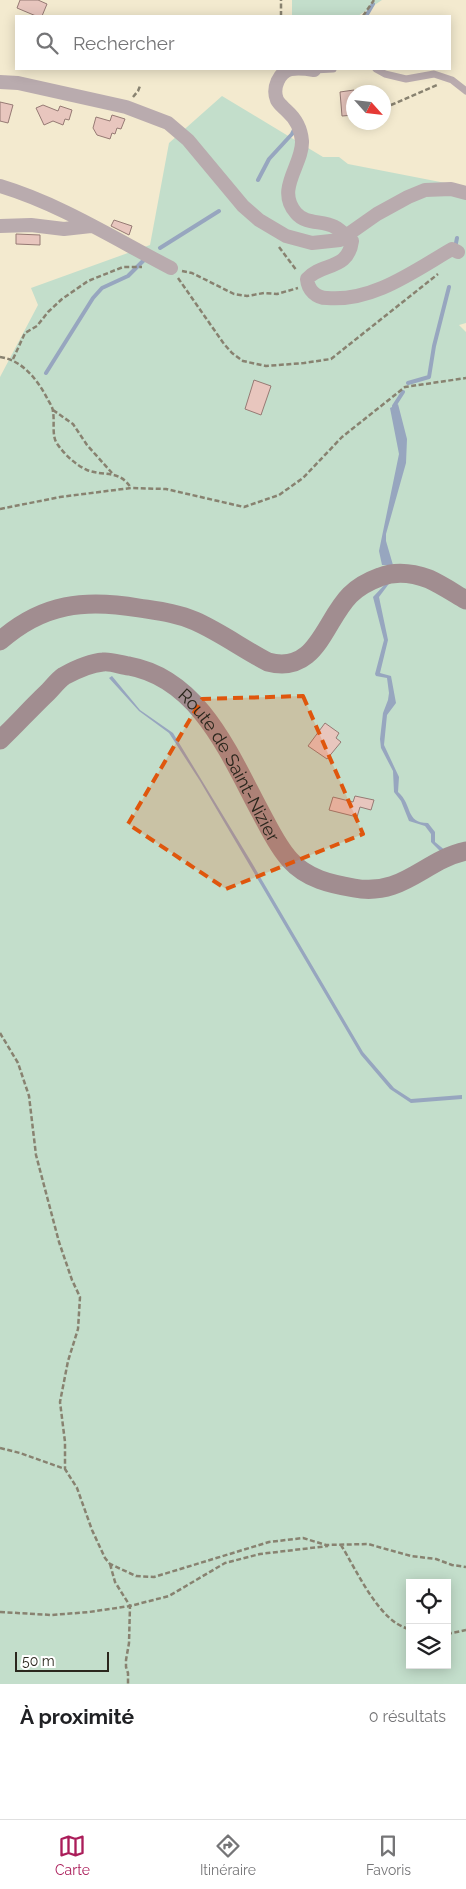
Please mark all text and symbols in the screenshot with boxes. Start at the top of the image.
search box [15,15,451,70]
icon: search [33,29,61,57]
text: Rechercher [73,32,175,54]
north arrow [346,85,391,130]
street label: Route de Saint-Nizier [175,684,285,846]
map controls [406,1579,451,1669]
button: locate [406,1579,451,1624]
button: layers [406,1624,451,1669]
scale bar [15,1649,109,1672]
text: 50 m [22,1653,55,1669]
text: À proximité [20,1704,134,1729]
text: 0 résultats [369,1707,446,1726]
tab: Carte [55,1832,90,1878]
tab: Itinéraire [200,1832,256,1878]
tab: Favoris [366,1832,411,1878]

